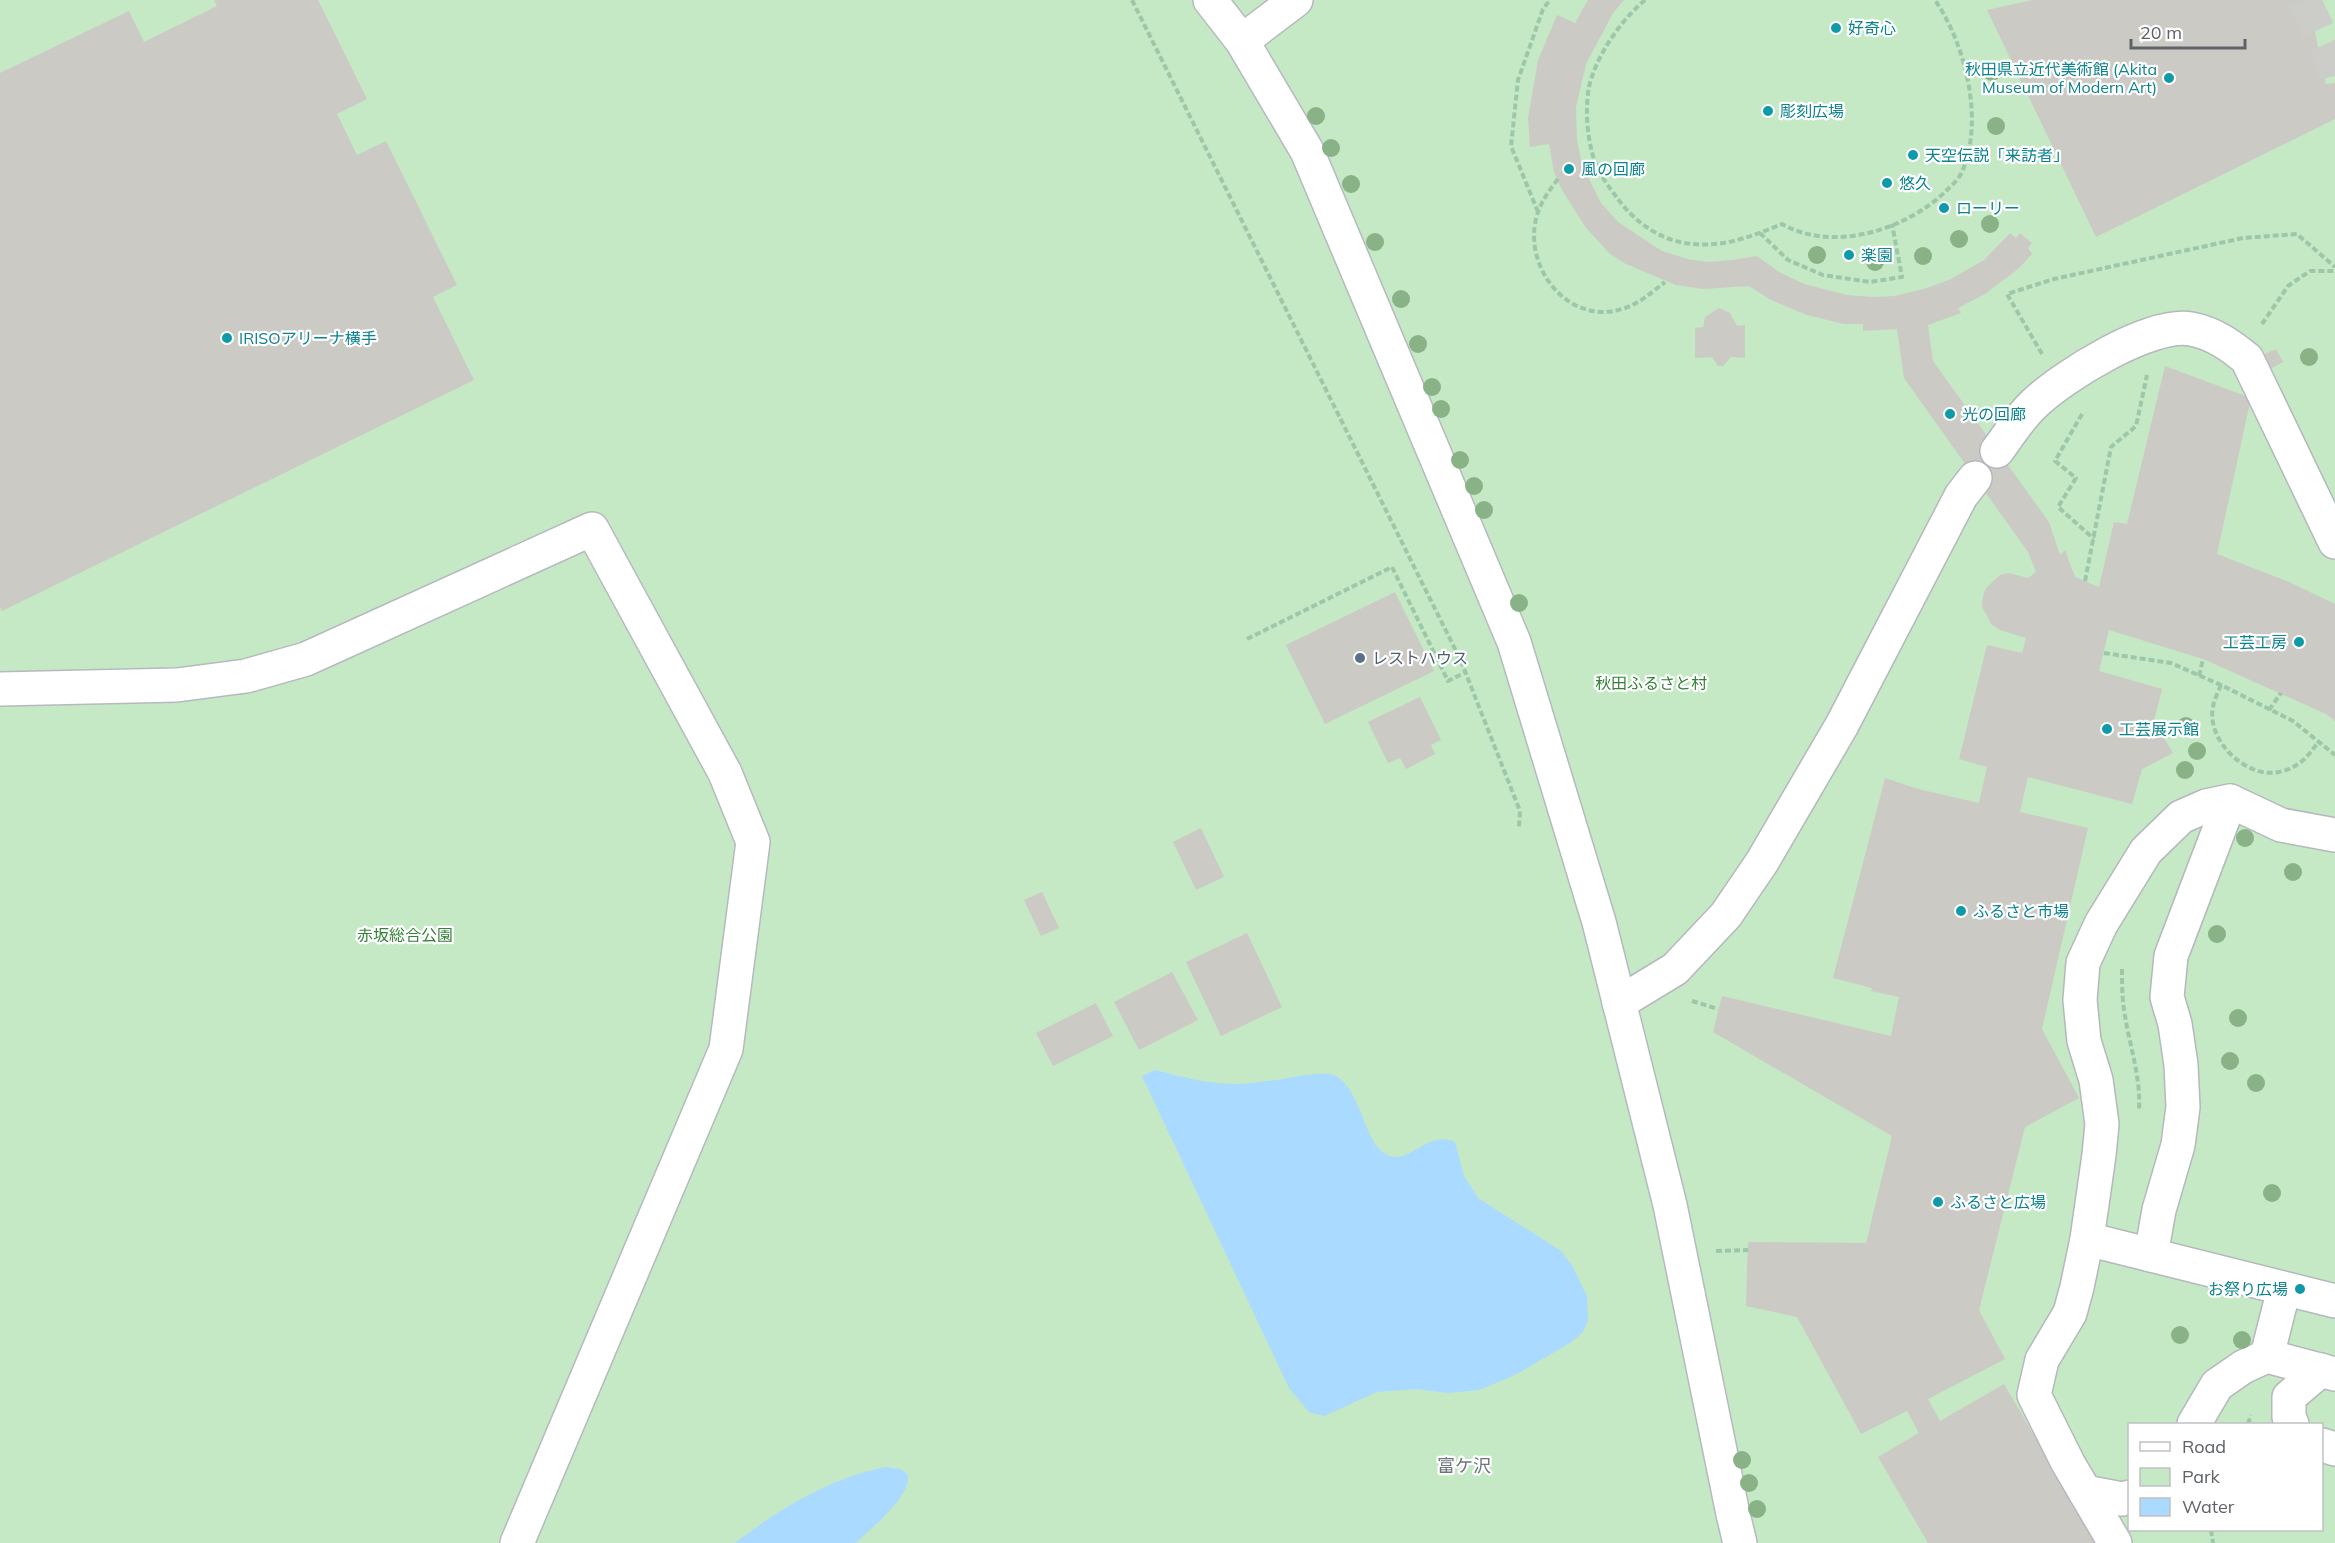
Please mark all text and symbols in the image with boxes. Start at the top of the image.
scale bar [2131,12,2245,50]
place label: 好奇心 [1848,18,1896,38]
marker: 好奇心 [1829,21,1843,35]
text: 20 m [2140,21,2182,44]
place label: 秋田県立近代美術館 (Akita Museum of Modern Art) [1965,59,2157,97]
marker: 秋田県立近代美術館 (Akita Museum of Modern Art) [2162,71,2176,85]
place label: 彫刻広場 [1780,101,1844,121]
marker: 彫刻広場 [1761,104,1775,118]
place label: 天空伝説「来訪者」 [1925,145,2069,165]
marker: 天空伝説「来訪者」 [1906,148,1920,162]
place label: 風の回廊 [1581,159,1645,179]
marker: 風の回廊 [1562,162,1576,176]
place label: 悠久 [1899,173,1931,193]
marker: 悠久 [1880,176,1894,190]
place label: ローリー [1956,198,2020,218]
marker: ローリー [1937,201,1951,215]
place label: 楽園 [1861,245,1893,265]
marker: 楽園 [1842,248,1856,262]
place label: IRISOアリーナ横手 [239,328,377,348]
marker: IRISOアリーナ横手 [220,331,234,345]
place label: 光の回廊 [1962,404,2026,424]
marker: 光の回廊 [1943,407,1957,421]
place label: 工芸工房 [2223,632,2287,652]
marker: 工芸工房 [2292,635,2306,649]
place label: レストハウス [1372,648,1468,668]
marker: レストハウス [1353,651,1367,665]
park label: 秋田ふるさと村 [1595,673,1707,693]
place label: 工芸展示館 [2119,719,2199,739]
marker: 工芸展示館 [2100,722,2114,736]
place label: ふるさと市場 [1973,901,2069,921]
marker: ふるさと市場 [1954,904,1968,918]
park label: 赤坂総合公園 [357,925,453,945]
place label: ふるさと広場 [1950,1192,2046,1212]
marker: ふるさと広場 [1931,1195,1945,1209]
place label: お祭り広場 [2208,1279,2288,1299]
marker: お祭り広場 [2293,1282,2307,1296]
legend [2128,1423,2323,1531]
text: Road [2182,1435,2226,1458]
district label: 富ケ沢 [1437,1454,1491,1477]
text: Park [2182,1465,2221,1488]
text: Water [2182,1495,2235,1518]

